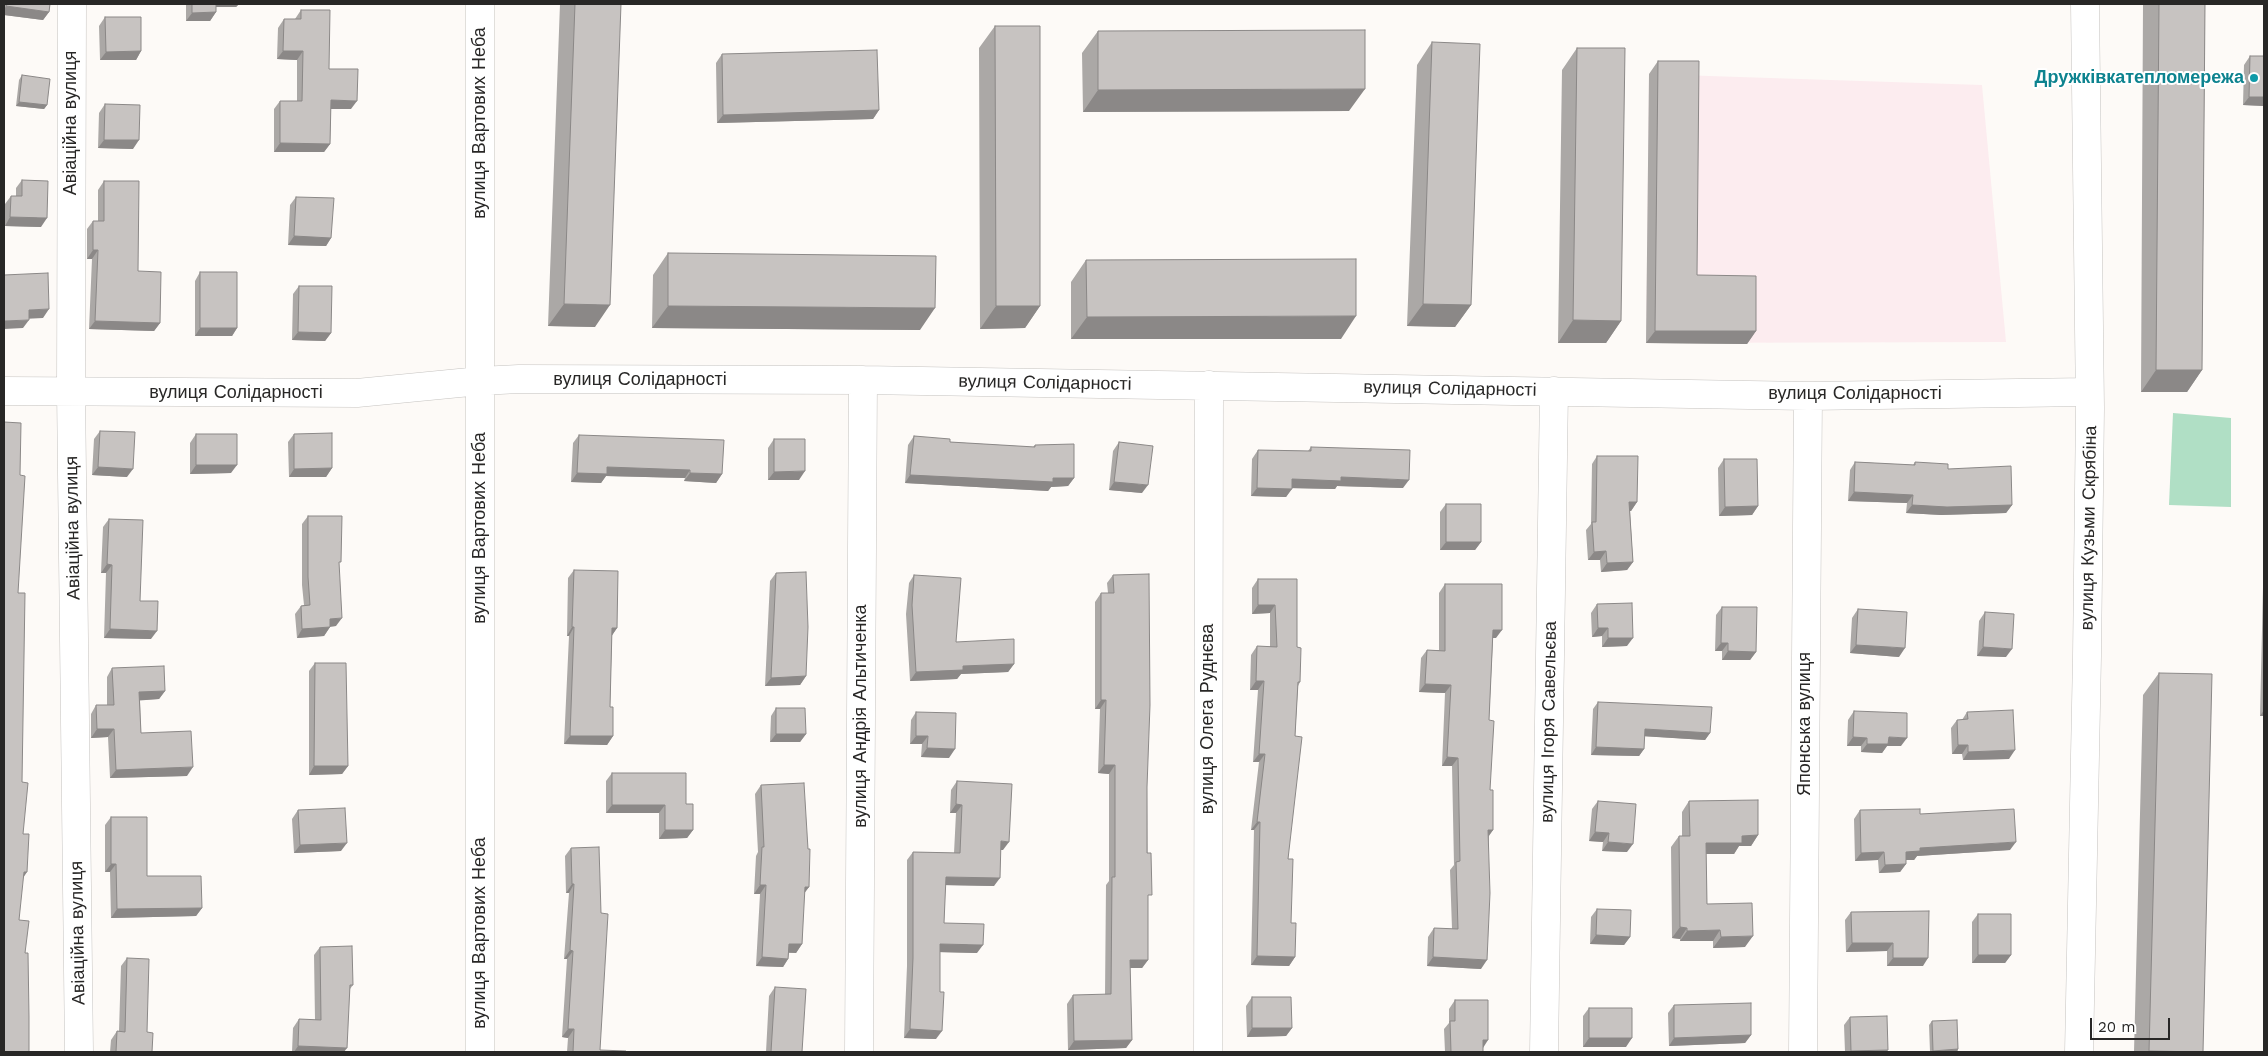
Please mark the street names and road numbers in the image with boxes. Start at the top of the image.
street label: вулиця Вартових Неба [469,27,491,219]
street label: Авіаційна вулиця [60,51,82,195]
street label: вулиця Солідарності [553,369,727,391]
street label: вулиця Солідарності [958,371,1132,395]
street label: вулиця Солідарності [1363,377,1537,401]
street label: вулиця Солідарності [149,382,323,404]
street label: вулиця Солідарності [1768,383,1942,405]
street label: вулиця Кузьми Скрябіна [2076,425,2102,631]
street label: вулиця Вартових Неба [469,432,491,624]
street label: Авіаційна вулиця [61,456,85,600]
street label: вулиця Андрія Альтиченка [850,604,872,828]
street label: вулиця Ігоря Савельєва [1536,621,1562,823]
street label: вулиця Олега Руднєва [1197,624,1219,814]
street label: Японська вулиця [1794,652,1816,796]
street label: вулиця Вартових Неба [469,837,491,1029]
street label: Авіаційна вулиця [66,861,90,1005]

